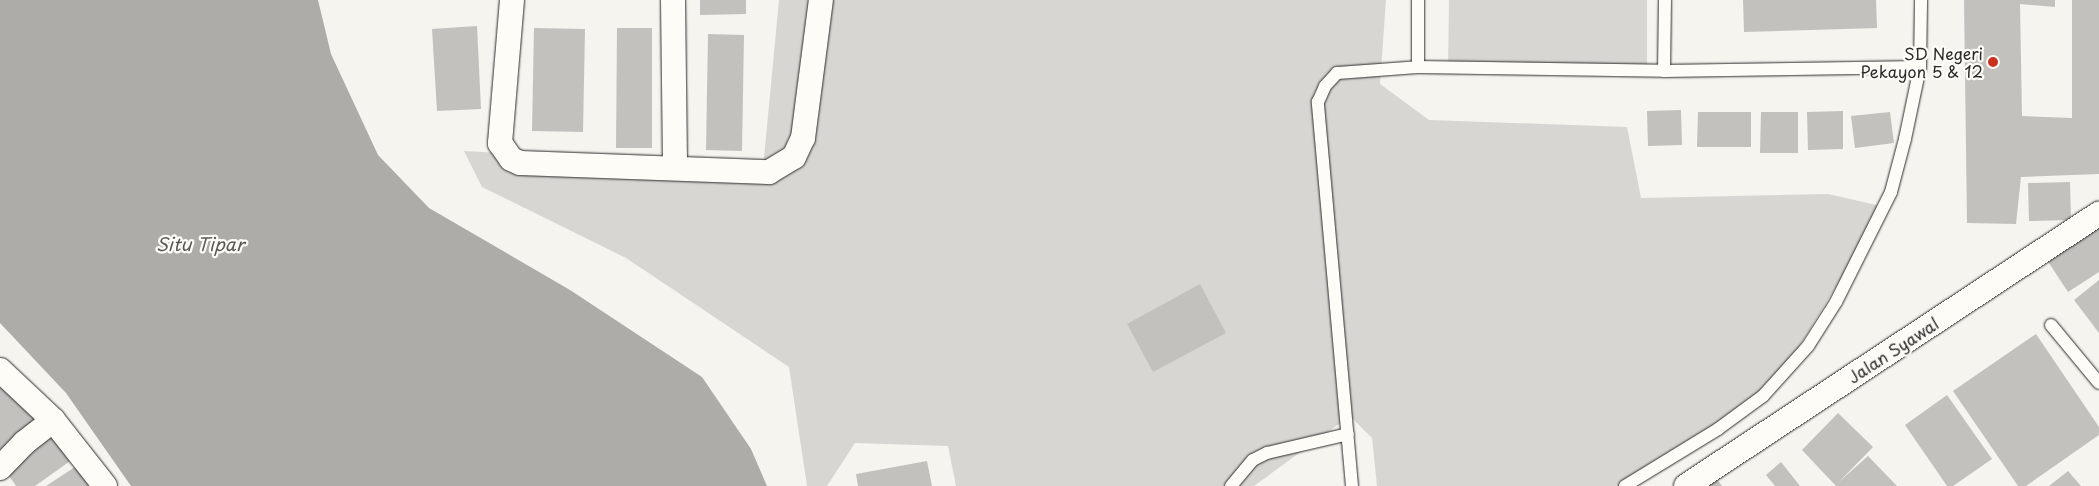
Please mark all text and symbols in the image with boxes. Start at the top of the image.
place label: SD Negeri Pekayon 5 & 12 [1861,43,1983,81]
marker: SD Negeri Pekayon 5 & 12 [1987,56,1999,68]
water label: Situ Tipar [156,233,244,255]
street label: Jalan Syawal [1844,313,1942,387]

